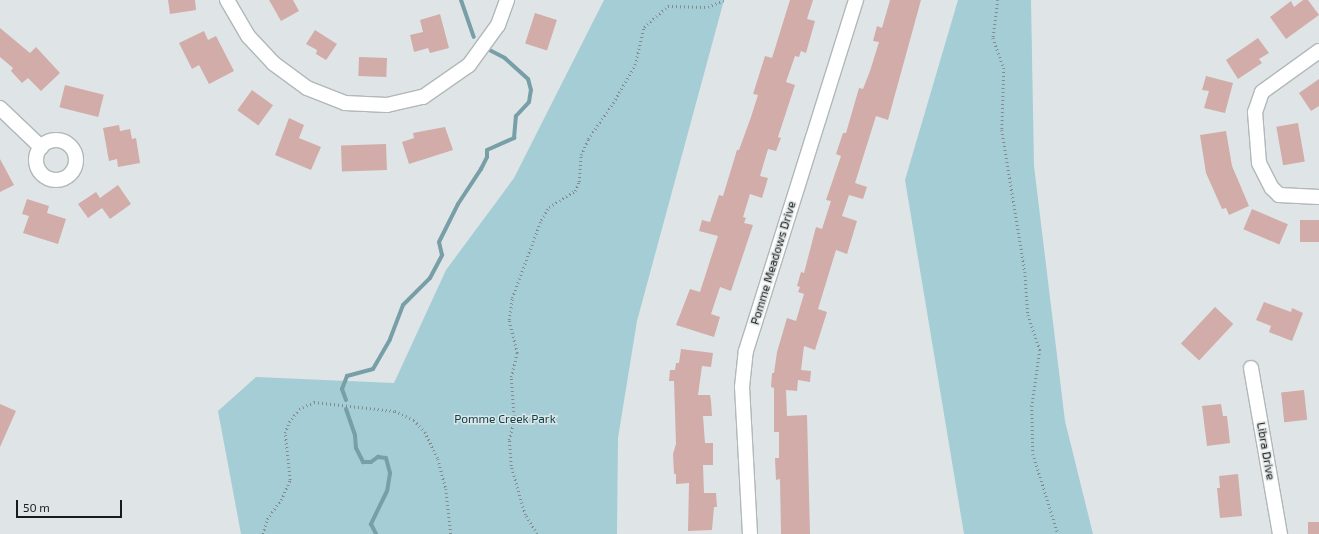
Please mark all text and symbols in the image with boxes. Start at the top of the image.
street label: Pomme Meadows Drive [747,200,799,326]
park label: Pomme Creek Park [454,412,556,426]
street label: Libra Drive [1254,421,1278,481]
scale bar [18,492,124,518]
text: 50 m [23,500,50,514]

